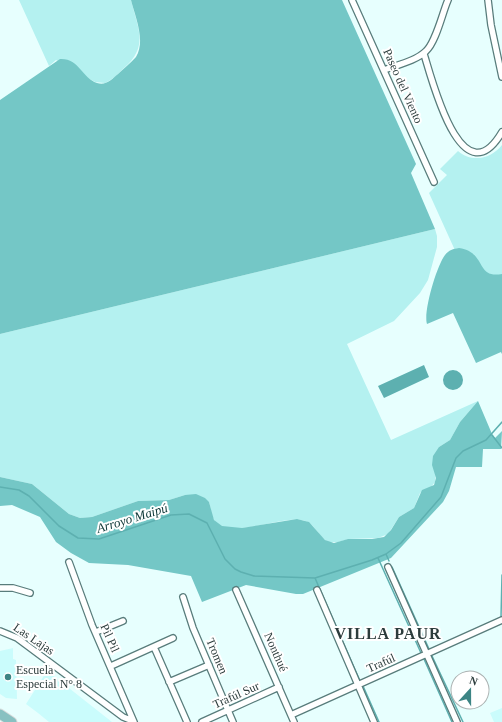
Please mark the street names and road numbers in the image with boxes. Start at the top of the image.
street label: Paseo del Viento [380,46,426,126]
street label: Las Lajas [11,620,57,658]
street label: Pil Pil [98,622,123,655]
street label: Nonthué [261,630,291,674]
street label: Tromen [203,636,231,676]
street label: Trafúl [365,650,398,675]
street label: Trafúl Sur [211,679,261,711]

